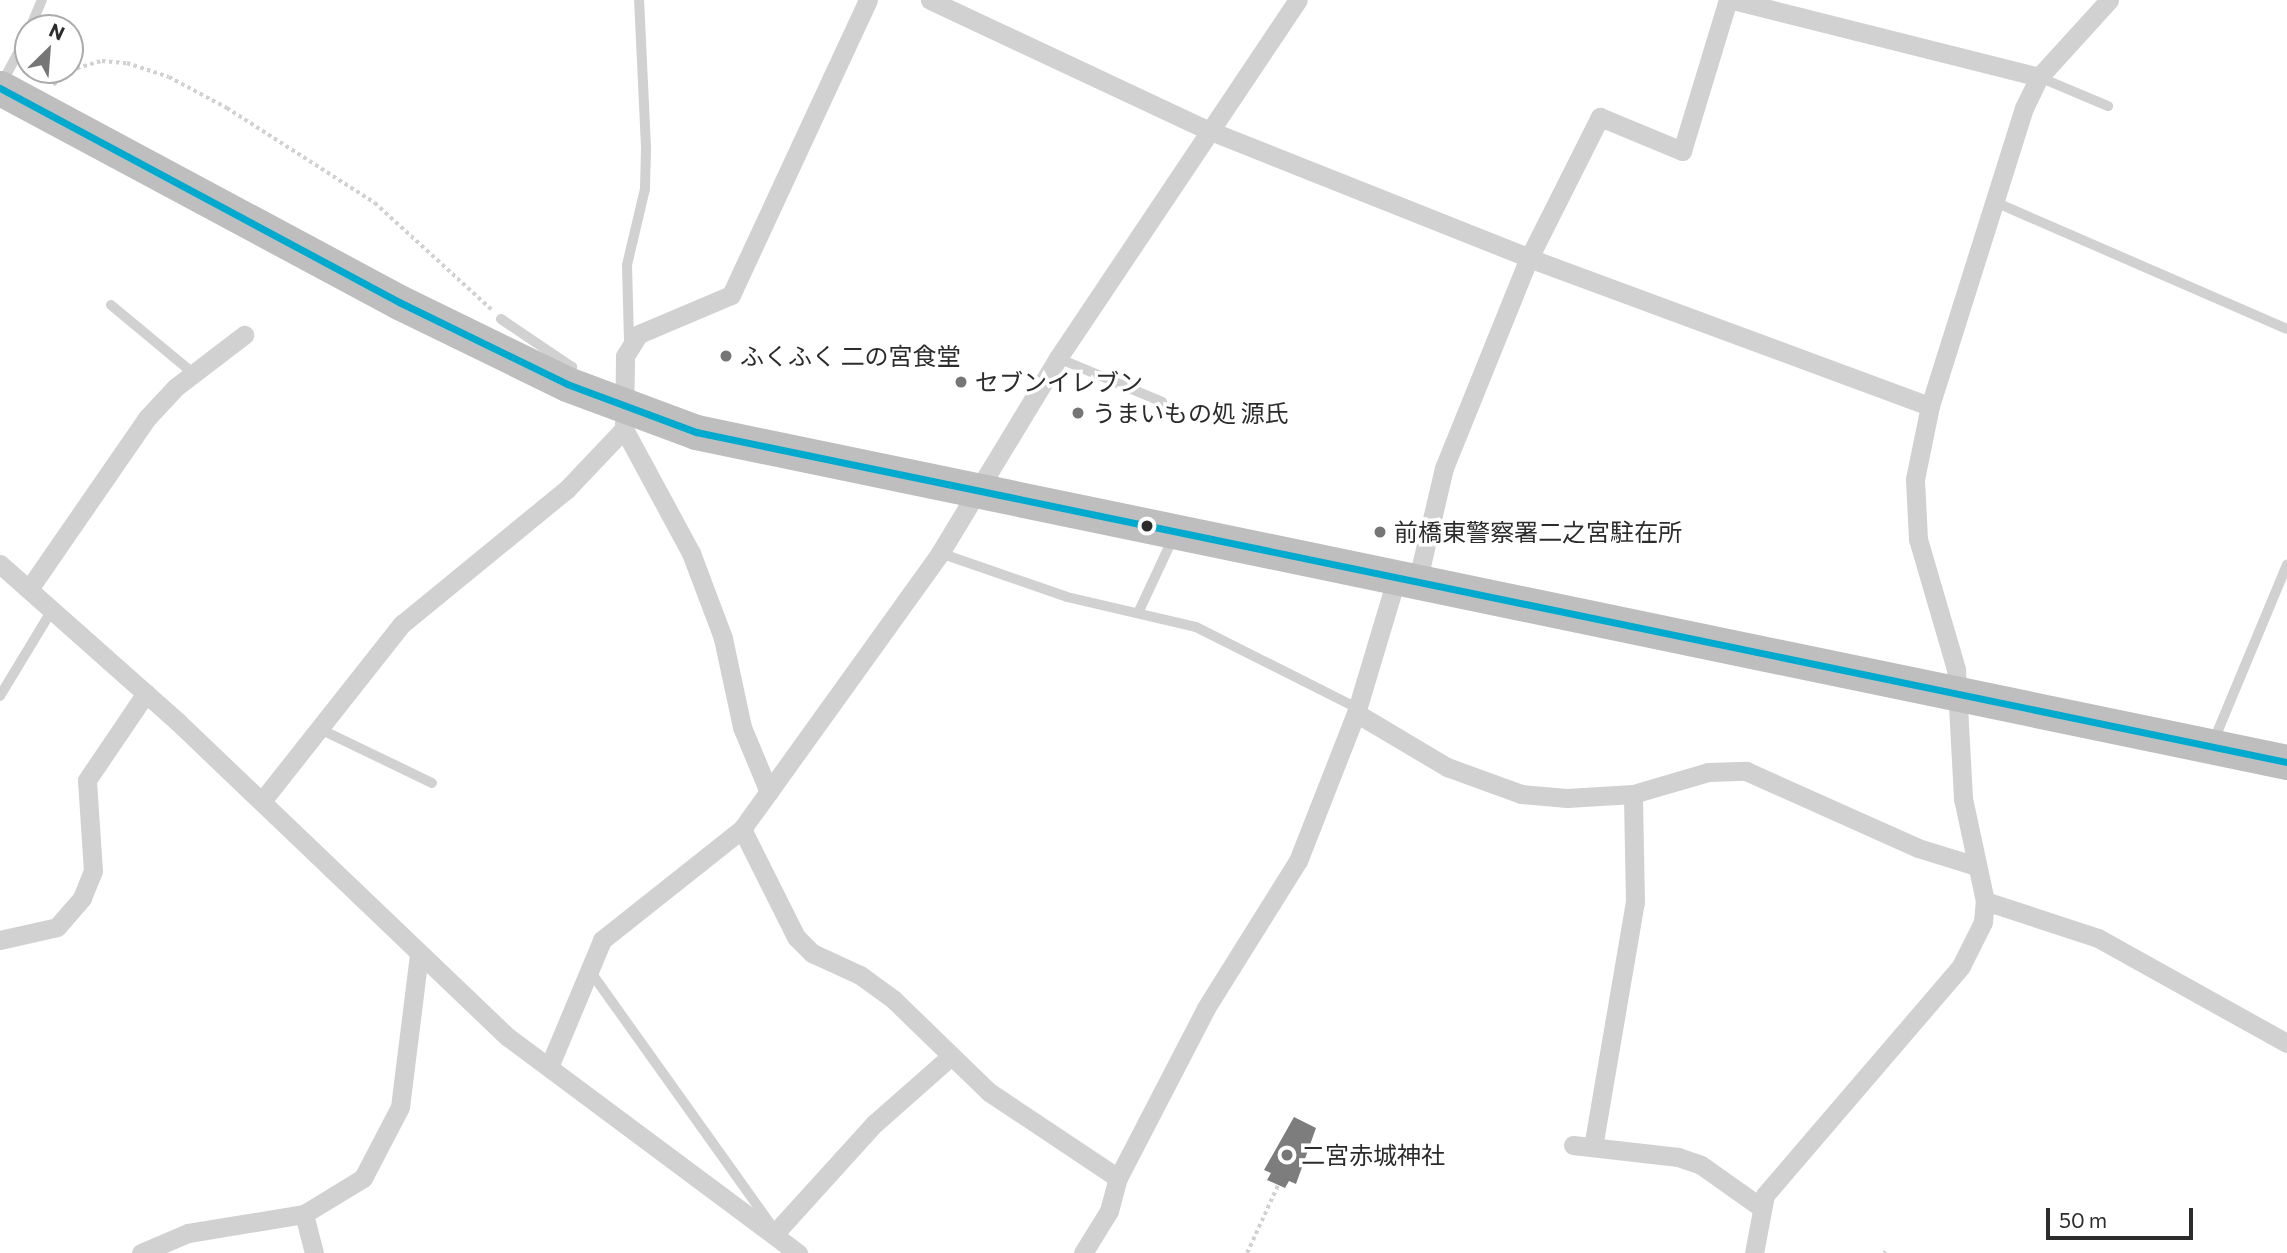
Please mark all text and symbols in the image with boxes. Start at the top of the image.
north arrow [14,14,84,84]
text: N [46,18,69,45]
place label: ふくふく 二の宮食堂 [740,342,961,370]
marker: ふくふく 二の宮食堂 [718,348,734,364]
place label: セブンイレブン [975,368,1143,396]
marker: セブンイレブン [953,374,969,390]
place label: うまいもの処 源氏 [1092,399,1289,427]
marker: うまいもの処 源氏 [1070,405,1086,421]
place label: 前橋東警察署二之宮駐在所 [1394,518,1682,546]
unlabelled marker [1140,519,1154,533]
marker: 前橋東警察署二之宮駐在所 [1372,524,1388,540]
place label: 二宮赤城神社 [1301,1141,1445,1169]
marker: 二宮赤城神社 [1279,1147,1295,1163]
scale bar [2049,1194,2196,1238]
text: 50 m [2059,1207,2107,1232]

